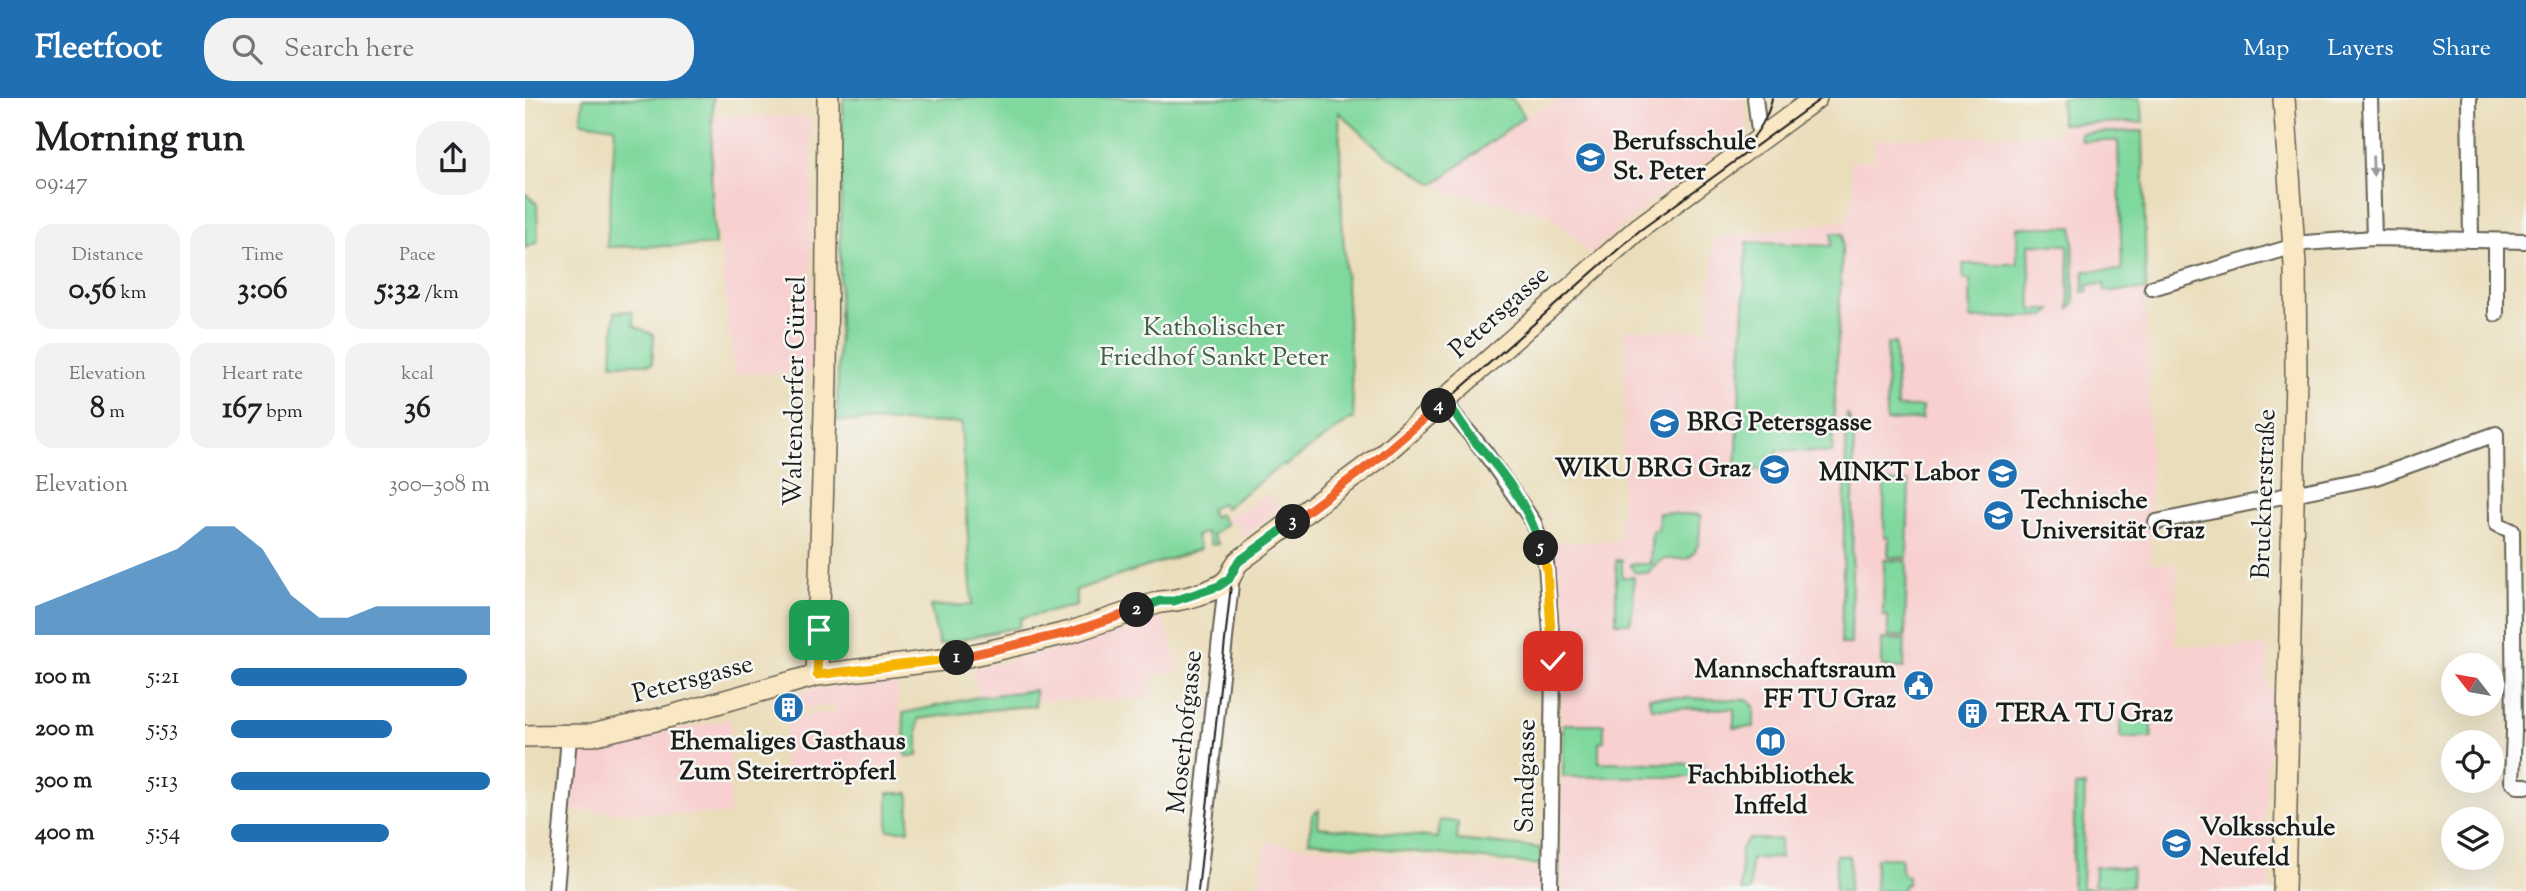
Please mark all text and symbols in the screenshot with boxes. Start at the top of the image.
search box [204,18,694,81]
text: Fleetfoot [35,25,162,73]
icon: search [228,30,266,68]
text: Search here [284,31,414,68]
text: Map [2243,32,2289,66]
text: Layers [2327,32,2394,66]
text: Share [2432,32,2491,66]
text: Morning run [35,114,245,168]
button: share [416,121,490,195]
place label: Berufsschule St. Peter [1613,124,1756,191]
school or university icon: Berufsschule St. Peter [1573,140,1607,174]
one-way arrow [2368,155,2379,177]
text: 09:47 [35,167,87,200]
text: Distance [72,242,143,269]
text: Time [241,242,284,269]
text: Pace [399,242,436,269]
street label: Petersgasse [1442,258,1558,368]
text: 0.56 [69,269,116,312]
text: 3:06 [237,269,288,312]
text: 5:32 [376,269,420,312]
street label: Waltendorfer Gürtel [775,275,817,507]
text: km [116,280,146,307]
text: /km [420,280,459,307]
park label: Katholischer Friedhof Sankt Peter [1099,310,1329,377]
text: Elevation [69,361,146,388]
text: Heart rate [222,361,303,388]
text: kcal [401,361,434,388]
text: 8 [90,388,105,431]
text: 167 [222,388,262,431]
text: 36 [404,388,431,431]
pin: 4 [1422,388,1457,424]
text: 4 [1434,392,1443,419]
text: m [105,399,125,426]
text: bpm [262,399,303,426]
place label: BRG Petersgasse [1687,405,1872,442]
school or university icon: BRG Petersgasse [1647,406,1681,440]
street label: Brucknerstraße [2244,408,2286,580]
place label: WIKU BRG Graz [1555,451,1751,488]
school or university icon: WIKU BRG Graz [1757,452,1791,486]
place label: MINKT Labor [1819,455,1980,492]
school or university icon: MINKT Labor [1986,456,2020,490]
text: Elevation [35,469,128,502]
text: 300–308 m [388,469,490,502]
place label: Technische Universität Graz [2021,483,2205,550]
school or university icon: Technische Universität Graz [1981,499,2015,533]
pin: 3 [1275,504,1311,540]
text: 3 [1289,508,1296,535]
pin: 5 [1523,531,1559,566]
text: 5 [1537,534,1544,561]
pin: 2 [1119,592,1155,628]
text: 2 [1132,596,1141,623]
pin [789,600,849,660]
icon: arrive [800,611,838,649]
pin [1523,631,1583,691]
pin: 1 [939,640,975,676]
icon: check [1534,642,1572,680]
text: 1 [953,644,960,671]
street label: Petersgasse [628,646,758,714]
street label: Moserhofgasse [1159,648,1213,816]
place label: Mannschaftsraum FF TU Graz [1694,652,1896,719]
north arrow [2441,653,2504,716]
map controls [2441,653,2504,870]
text: 100 m [35,661,91,694]
text: 5:21 [147,661,179,694]
public building icon: Mannschaftsraum FF TU Graz [1902,668,1936,702]
building icon: Ehemaliges Gasthaus Zum Steirertröpferl [771,690,805,724]
place label: TERA TU Graz [1996,696,2173,733]
building icon: TERA TU Graz [1956,697,1990,731]
text: 200 m [35,713,94,746]
text: 5:53 [147,713,178,746]
street label: Sandgasse [1508,719,1546,833]
place label: Ehemaliges Gasthaus Zum Steirertröpferl [670,724,906,791]
library icon: Fachbibliothek Inffeld [1754,724,1788,758]
button: locate [2441,730,2504,793]
place label: Fachbibliothek Inffeld [1688,758,1855,825]
text: 300 m [35,765,92,798]
text: 5:13 [147,765,178,798]
button: layers [2441,807,2504,870]
place label: Volksschule Neufeld [2200,810,2335,877]
text: 400 m [35,817,95,850]
text: 5:54 [147,817,180,850]
school or university icon: Volksschule Neufeld [2160,826,2194,860]

